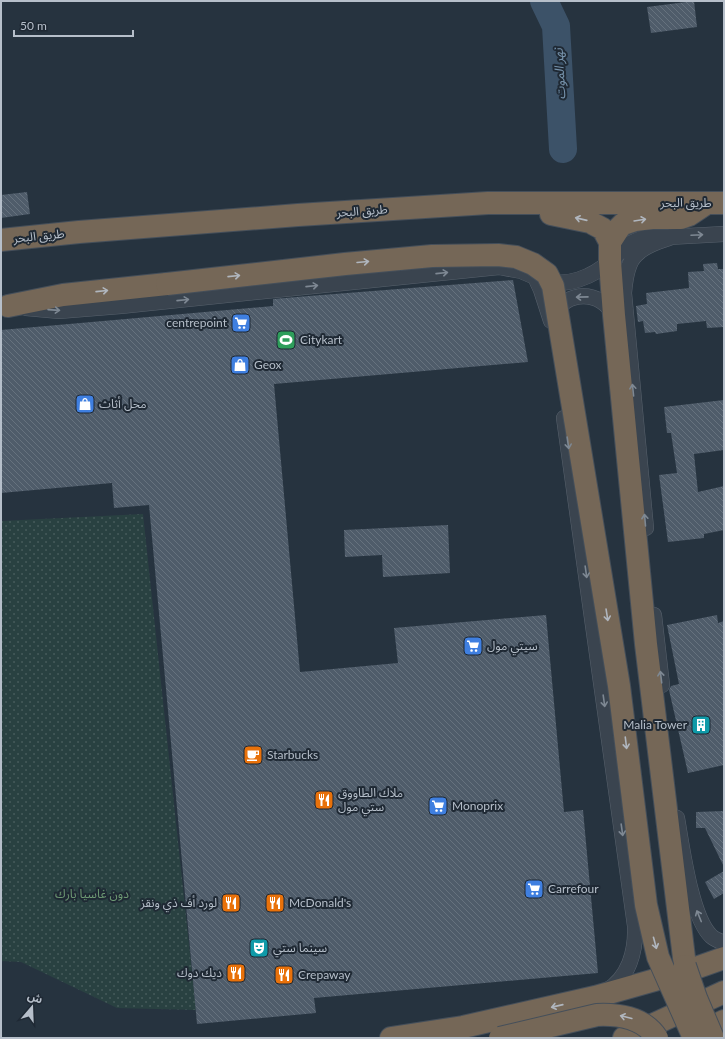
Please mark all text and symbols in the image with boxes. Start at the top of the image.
scale bar [14,12,133,38]
text: 50 m [20,18,47,33]
water label: نهر الموت [550,47,569,100]
street label: طريق البحر [659,195,712,211]
street label: طريق البحر [335,201,388,221]
one-way arrow [575,215,588,223]
one-way arrow [633,216,646,224]
street label: طريق البحر [12,225,65,247]
one-way arrow [690,231,703,239]
one-way arrow [356,259,369,266]
one-way arrow [435,269,448,277]
one-way arrow [227,272,240,280]
one-way arrow [306,283,319,290]
one-way arrow [95,287,108,295]
one-way arrow [576,293,589,301]
one-way arrow [176,296,189,303]
one-way arrow [47,307,60,314]
supermarket icon: centrepoint [230,312,252,334]
place label: centrepoint [166,315,228,330]
sports icon: Citykart [275,329,297,351]
place label: Citykart [300,332,343,347]
shop icon: Geox [229,354,251,376]
place label: Geox [254,357,282,372]
one-way arrow [629,384,636,397]
shop icon: محل أثاث [74,393,96,415]
place label: محل أثاث [99,396,147,411]
one-way arrow [564,436,572,449]
one-way arrow [641,514,649,527]
one-way arrow [582,565,590,578]
one-way arrow [603,608,611,621]
supermarket icon: سيتي مول [462,635,484,657]
place label: سيتي مول [487,638,538,656]
one-way arrow [657,671,665,684]
one-way arrow [600,694,608,707]
building icon: Malia Tower [690,714,712,736]
place label: Malia Tower [623,717,688,732]
one-way arrow [622,736,630,749]
cafe icon: Starbucks [242,744,264,766]
place label: Starbucks [267,747,318,762]
place label: ملاك الطاووق ستي مول [338,785,403,817]
restaurant icon: ملاك الطاووق ستي مول [313,789,335,811]
supermarket icon: Monoprix [427,795,449,817]
place label: Monoprix [452,798,503,813]
one-way arrow [618,823,626,836]
supermarket icon: Carrefour [523,878,545,900]
place label: Carrefour [548,881,599,896]
park label: دون غاسيا بارك [55,886,129,901]
restaurant icon: لورد أف ذي ونقز [220,892,242,914]
restaurant icon: McDonald's [264,892,286,914]
place label: لورد أف ذي ونقز [139,895,217,913]
place label: McDonald's [289,895,351,910]
one-way arrow [694,910,702,922]
one-way arrow [651,936,659,949]
theatre icon: سينما ستي [248,937,270,959]
place label: سينما ستي [273,940,327,958]
restaurant icon: ديك دوك [225,962,247,984]
restaurant icon: Crepaway [273,964,295,986]
place label: ديك دوك [177,965,222,980]
place label: Crepaway [298,967,351,982]
north arrow [12,987,52,1027]
text: ش [26,988,45,1007]
one-way arrow [551,1002,564,1010]
one-way arrow [619,1013,632,1021]

